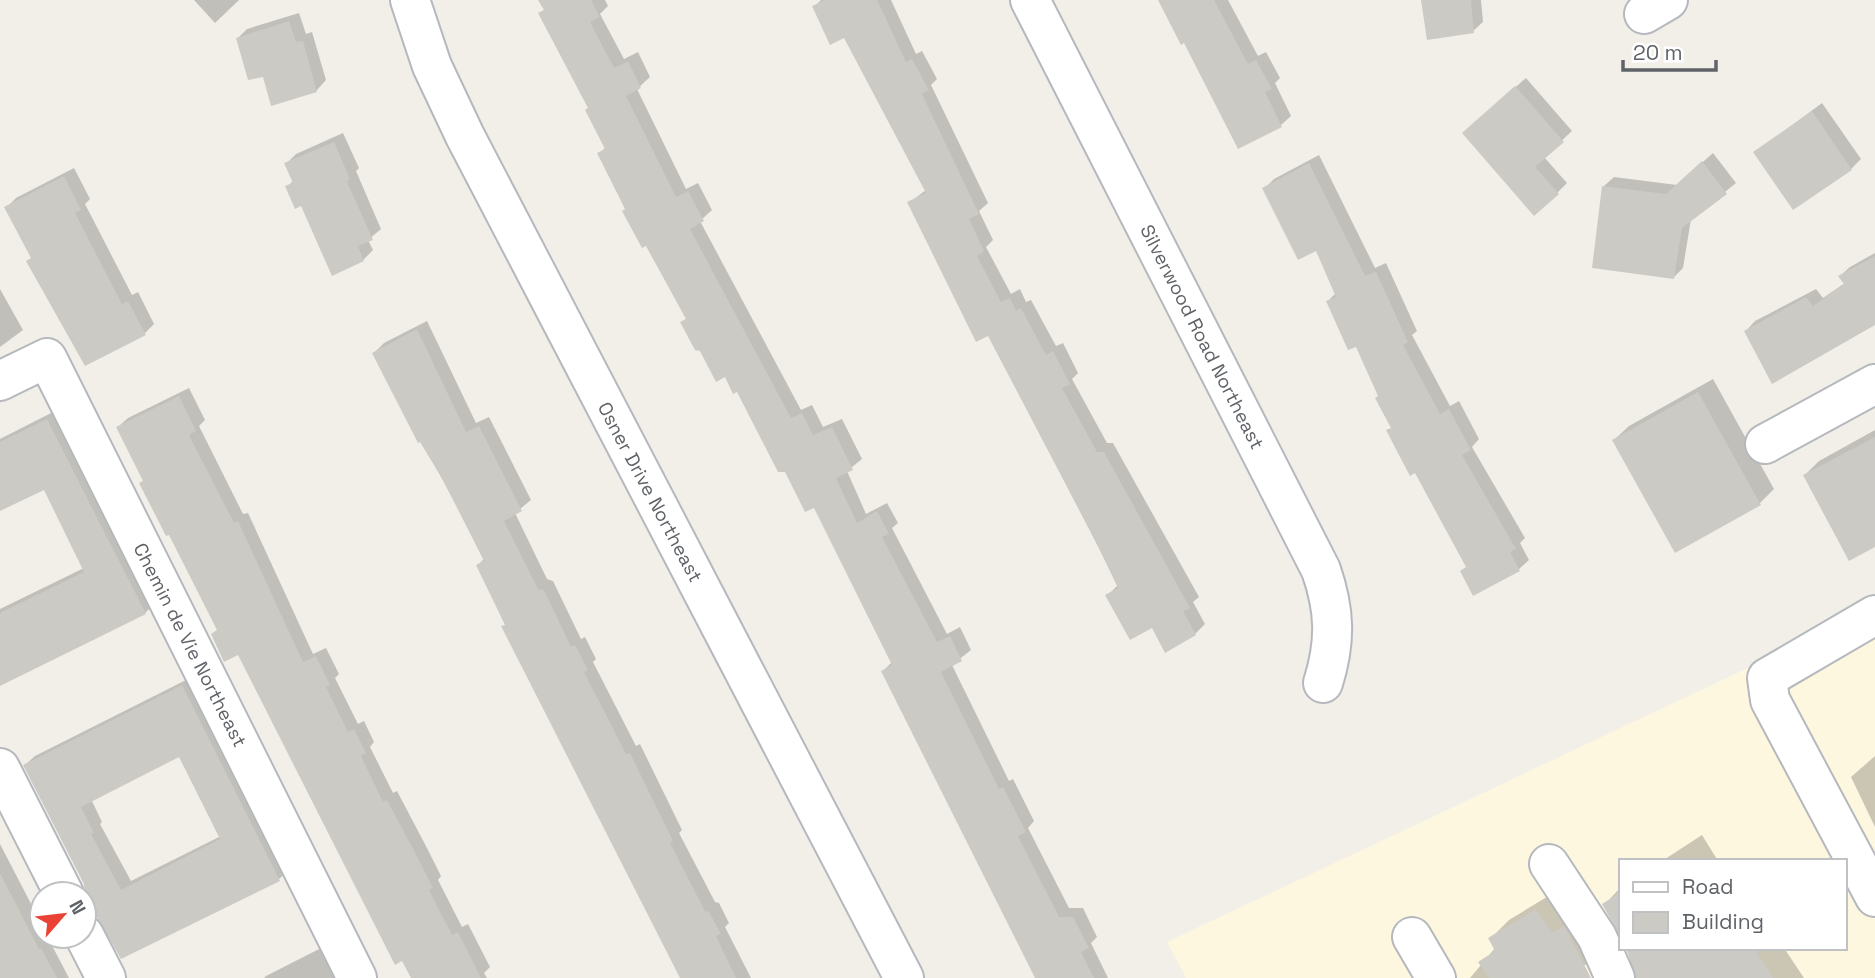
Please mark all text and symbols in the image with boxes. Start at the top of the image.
scale bar [1623,28,1716,72]
text: 20 m [1633,39,1683,66]
street label: Silverwood Road Northeast [1134,220,1270,454]
street label: Osner Drive Northeast [592,398,708,586]
street label: Chemin de Vie Northeast [128,539,252,751]
legend [1619,859,1847,950]
text: Road [1682,873,1734,900]
north arrow [28,880,98,950]
text: N [64,896,92,919]
text: Building [1682,908,1764,935]

